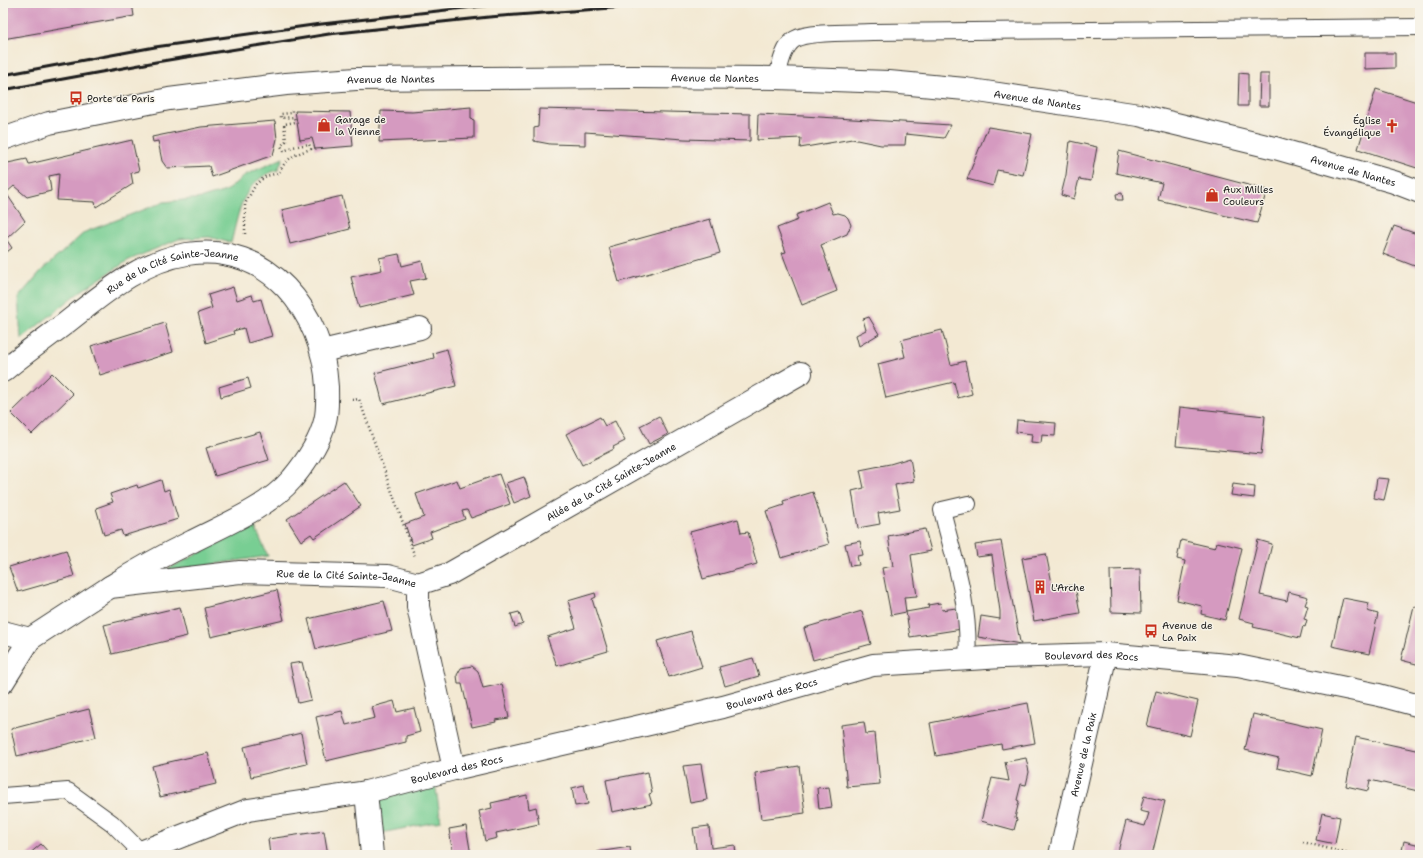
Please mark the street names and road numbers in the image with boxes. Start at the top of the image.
street label: Avenue de Nantes [671,71,759,84]
street label: Avenue de Nantes [346,72,435,86]
street label: Avenue de Nantes [993,87,1082,113]
street label: Avenue de Nantes [1309,152,1398,189]
street label: Rue de la Cité Sainte-Jeanne [104,246,241,296]
street label: Allée de la Cité Sainte-Jeanne [544,439,678,524]
street label: Rue de la Cité Sainte-Jeanne [276,566,418,590]
street label: Boulevard des Rocs [1044,647,1139,663]
street label: Boulevard des Rocs [725,674,819,712]
street label: Avenue de la Paix [1067,711,1099,798]
street label: Boulevard des Rocs [409,751,504,787]

